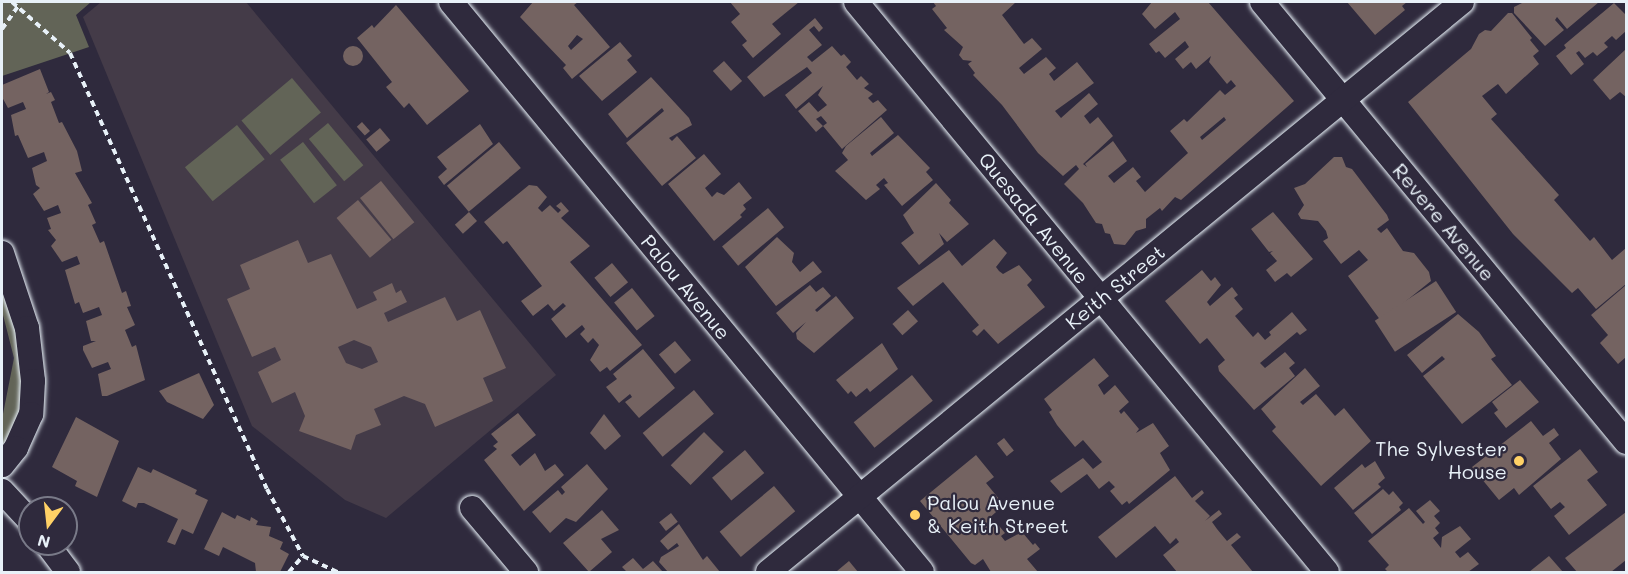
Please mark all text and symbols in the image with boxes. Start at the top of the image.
street label: Quesada Avenue [974,148,1094,288]
street label: Revere Avenue [1388,158,1500,286]
street label: Palou Avenue [636,230,736,344]
street label: Keith Street [1061,240,1169,334]
place label: The Sylvester House [1375,437,1507,484]
marker: The Sylvester House [1512,454,1526,468]
place label: Palou Avenue & Keith Street [927,491,1069,538]
north arrow [18,496,78,556]
marker: Palou Avenue & Keith Street [908,508,922,522]
text: N [35,530,52,554]

